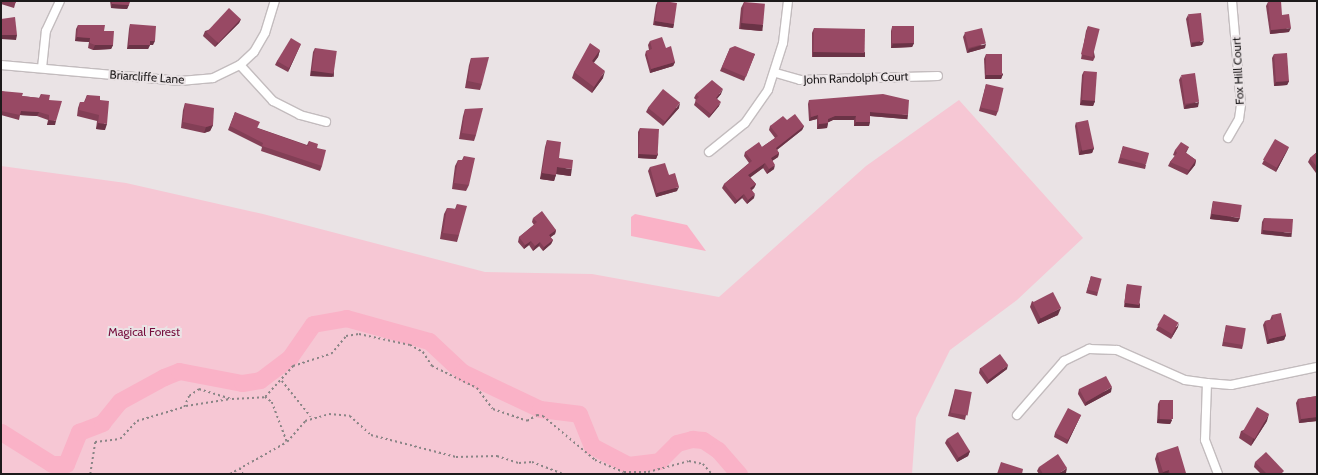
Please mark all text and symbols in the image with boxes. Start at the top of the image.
street label: Fox Hill Court [1229,37,1247,105]
street label: Briarcliffe Lane [109,67,185,87]
street label: John Randolph Court [803,69,909,87]
park label: Magical Forest [108,325,180,339]

